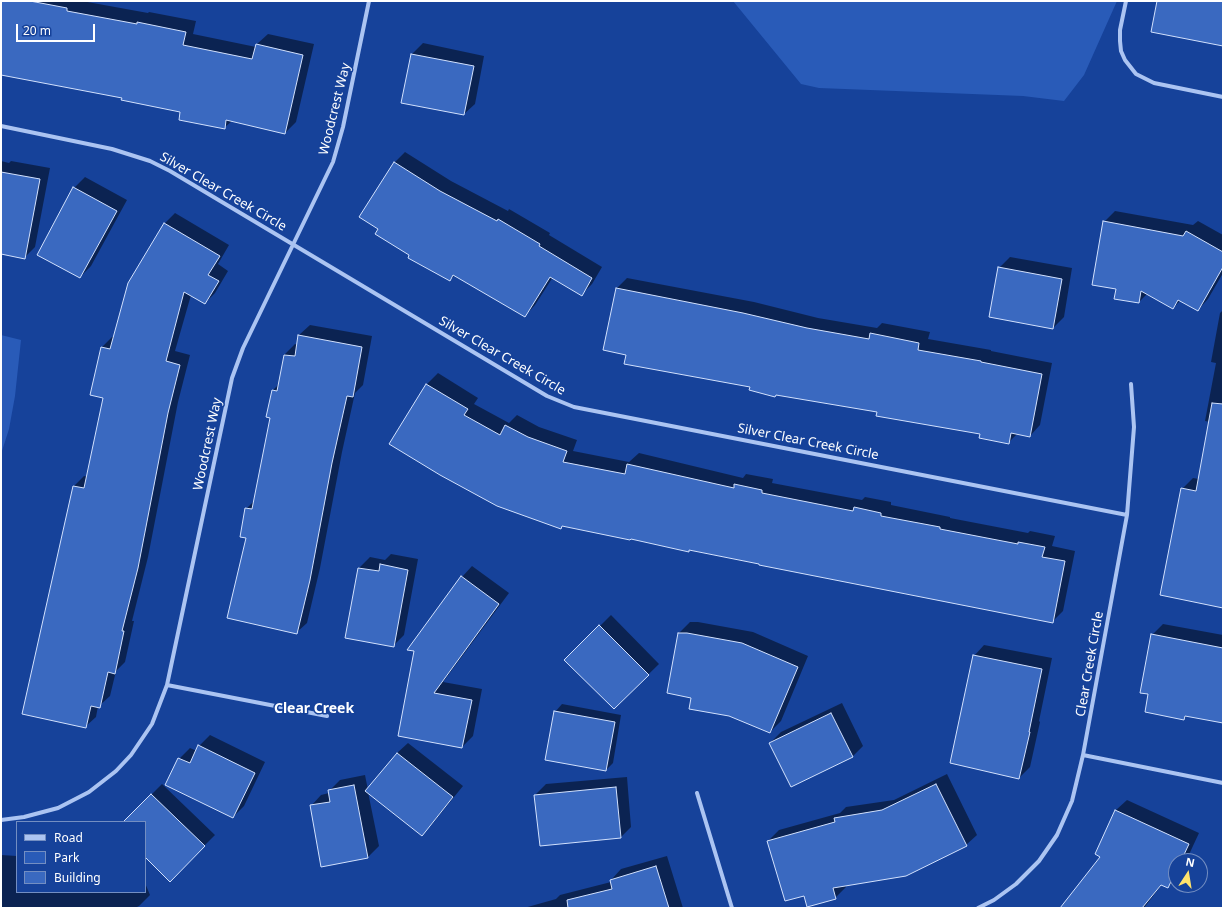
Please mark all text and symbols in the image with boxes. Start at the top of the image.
scale bar [18,16,97,42]
text: 20 m [23,22,51,39]
street label: Woodcrest Way [316,61,354,157]
street label: Silver Clear Creek Circle [157,149,289,235]
street label: Silver Clear Creek Circle [436,313,568,399]
street label: Woodcrest Way [191,396,225,492]
street label: Silver Clear Creek Circle [736,421,880,463]
street label: Clear Creek Circle [1073,610,1107,718]
district label: Clear Creek [274,701,354,717]
legend [16,821,146,893]
text: Road [54,829,83,846]
text: Park [54,849,79,866]
north arrow [1168,853,1208,893]
text: N [1184,853,1196,870]
text: Building [54,869,101,886]

